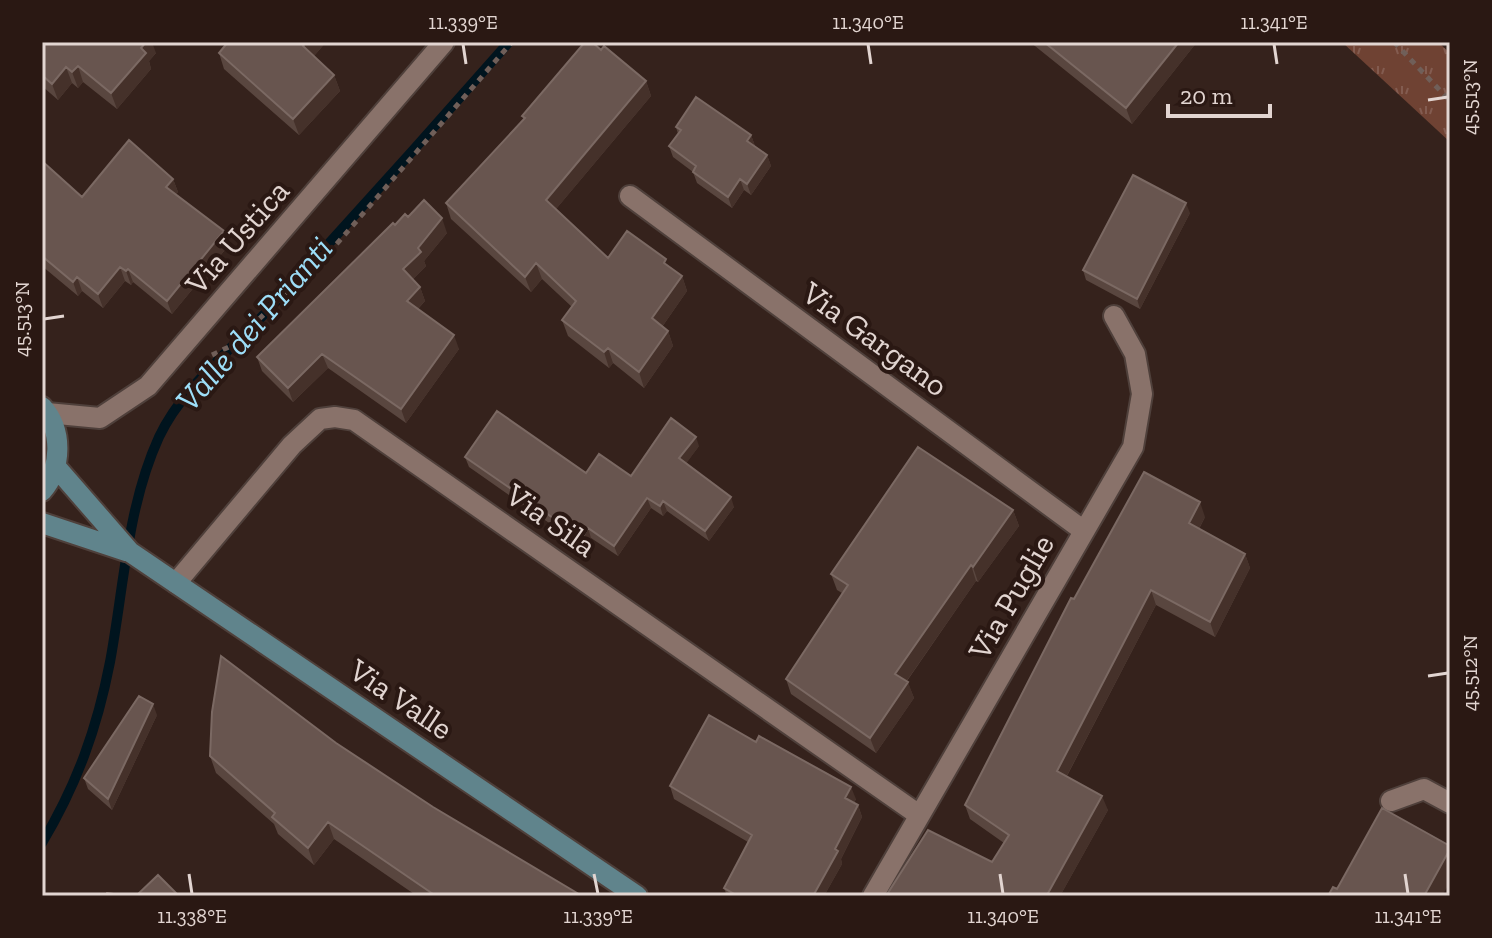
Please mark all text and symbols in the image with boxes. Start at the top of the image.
text: 11.339°E [428,10,498,34]
text: 11.340°E [832,10,904,34]
text: 11.341°E [1240,10,1308,34]
text: 45.513°N [1458,59,1482,135]
scale bar [1168,68,1270,118]
text: 20 m [1180,81,1233,110]
street label: Via Ustica [176,172,297,303]
water label: Valle dei Prianti [167,228,341,420]
street label: Via Gargano [794,273,955,404]
text: 45.513°N [10,281,34,357]
street label: Via Sila [498,475,604,565]
street label: Via Puglie [960,528,1062,667]
text: 45.512°N [1458,635,1482,711]
street label: Via Valle [341,650,460,747]
text: 11.338°E [157,904,227,928]
text: 11.339°E [563,904,633,928]
text: 11.340°E [967,904,1039,928]
text: 11.341°E [1374,904,1442,928]

